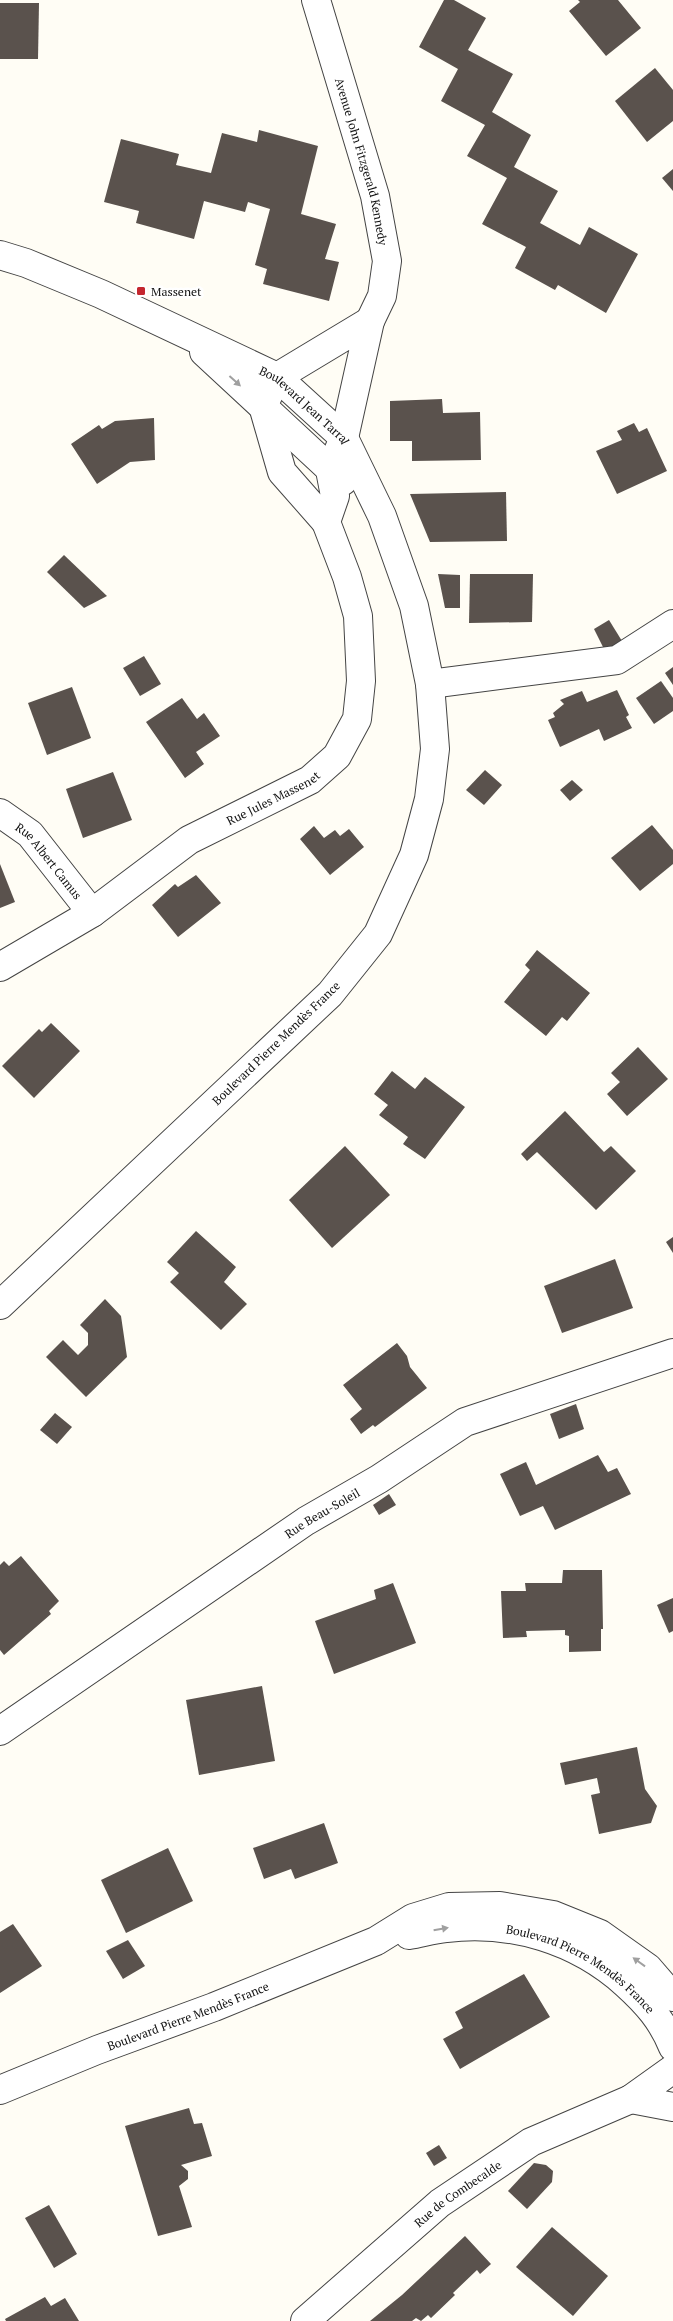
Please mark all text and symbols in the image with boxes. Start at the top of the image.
street label: Avenue John Fitzgerald Kennedy [332,76,392,247]
place label: Massenet [151,284,202,299]
marker: Massenet [135,285,147,297]
street label: Boulevard Jean Tarral [257,362,354,447]
one-way arrow [229,375,241,387]
street label: Rue Jules Massenet [224,767,323,828]
street label: Rue Albert Camus [13,819,86,902]
street label: Boulevard Pierre Mendès France [209,978,343,1108]
street label: Rue Beau-Soleil [281,1484,362,1541]
street label: Boulevard Pierre Mendès France [505,1921,658,2016]
one-way arrow [433,1925,449,1933]
one-way arrow [632,1957,646,1967]
street label: Boulevard Pierre Mendès France [105,1978,271,2053]
street label: Rue de Combecalde [411,2157,504,2230]

